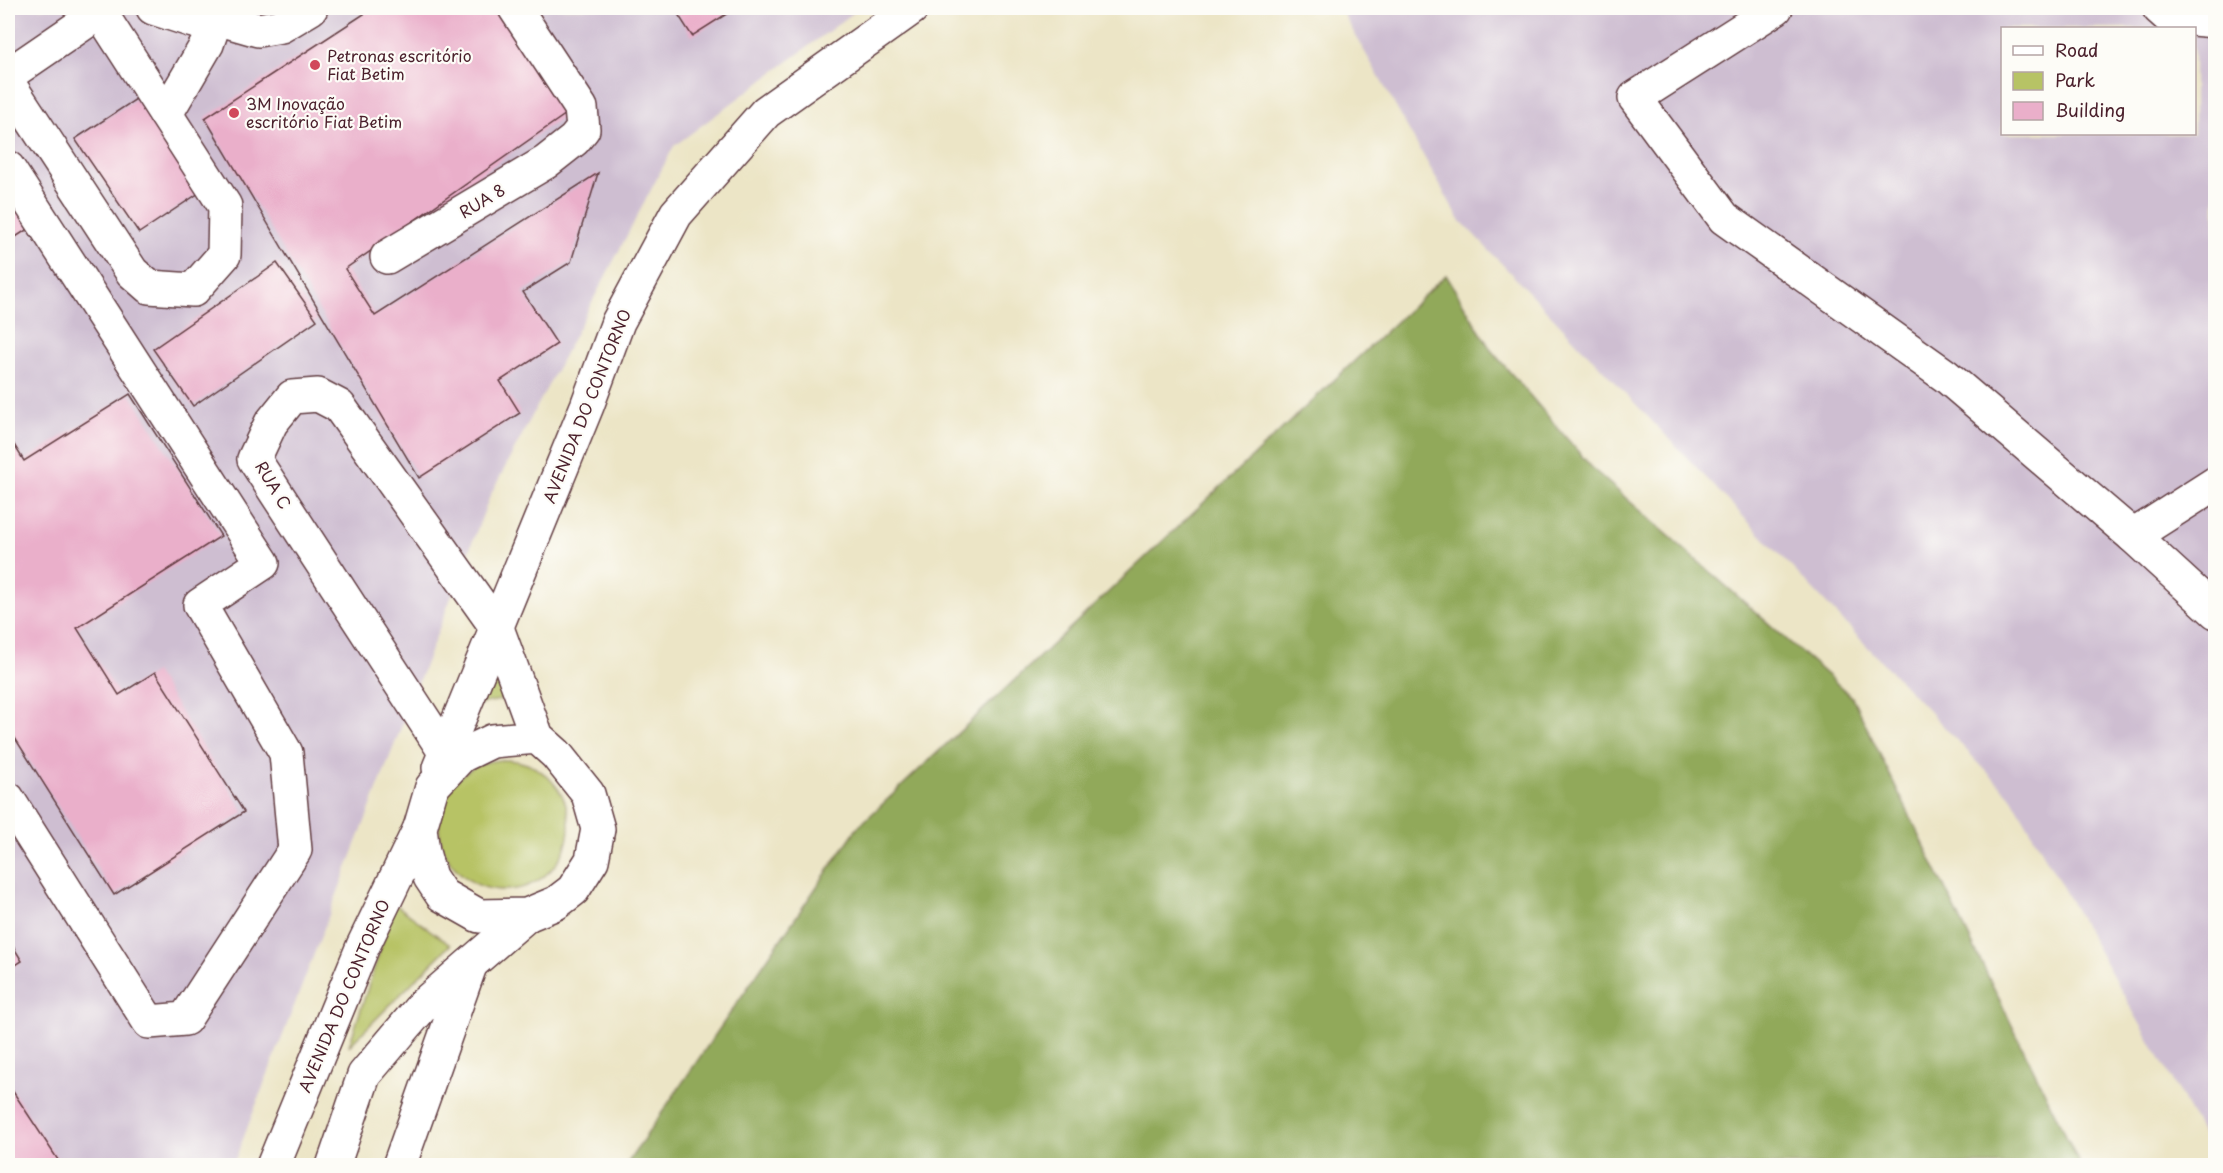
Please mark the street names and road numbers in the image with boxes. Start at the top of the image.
street label: RUA 8 [454,177,509,223]
street label: AVENIDA DO CONTORNO [536,305,636,506]
street label: RUA C [250,456,298,513]
street label: AVENIDA DO CONTORNO [292,895,395,1096]

